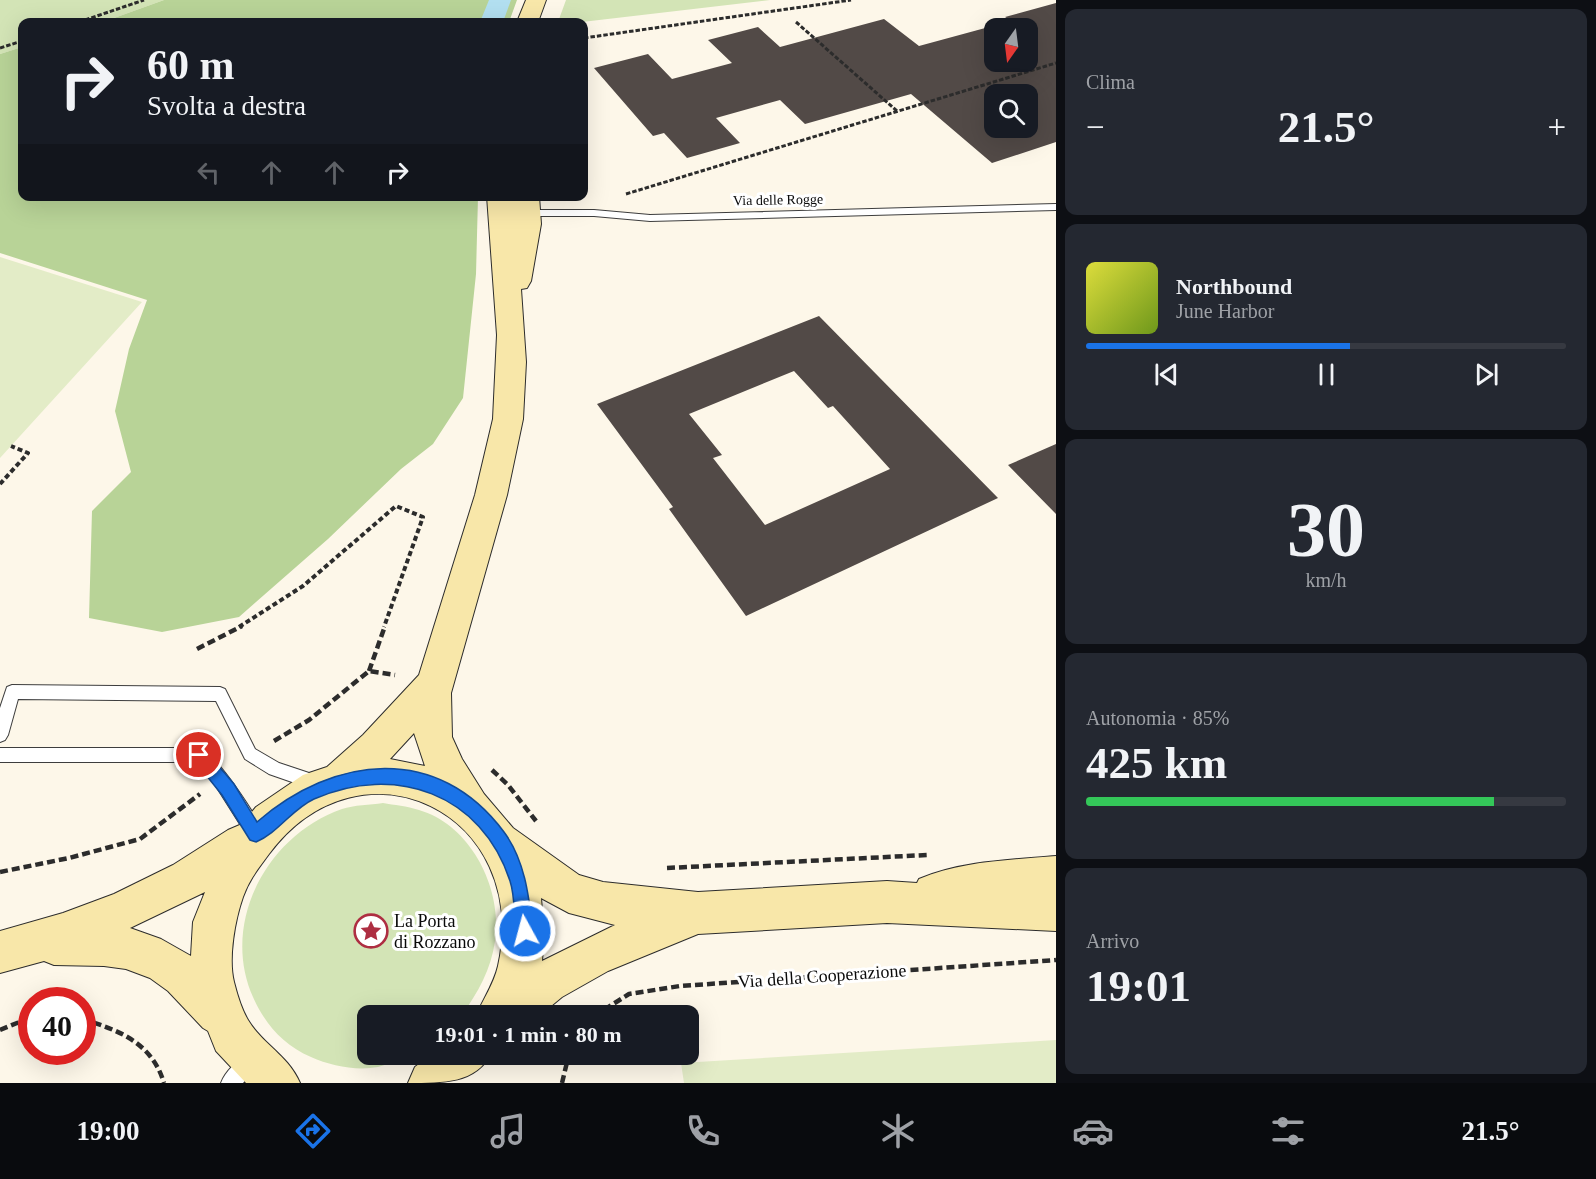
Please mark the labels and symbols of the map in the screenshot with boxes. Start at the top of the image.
north arrow [984,18,1038,72]
street label: Via delle Rogge [733,192,823,208]
pin [173,729,224,780]
position arrow [493,899,557,963]
place label: La Porta di Rozzano [394,911,475,952]
place icon: La Porta di Rozzano [353,913,389,949]
street label: Via della Cooperazione [737,960,907,992]
speed limit sign: 40 [18,987,96,1065]

